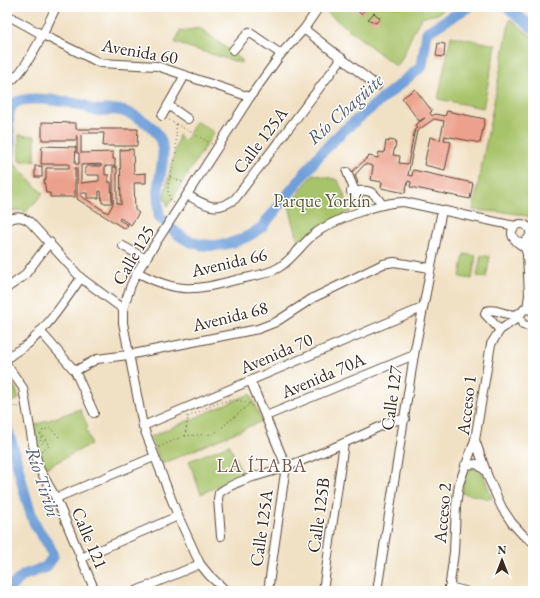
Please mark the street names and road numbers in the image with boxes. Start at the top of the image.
street label: Avenida 60 [99,33,180,69]
street label: Calle 125A [227,102,293,178]
street label: Calle 125 [107,221,159,289]
street label: Avenida 66 [188,242,269,282]
street label: Avenida 68 [189,296,270,337]
street label: Avenida 70 [235,327,316,379]
street label: Avenida 70A [277,347,369,403]
street label: Calle 127 [375,364,407,432]
street label: Acceso 1 [451,374,481,437]
street label: Calle 125B [301,476,335,554]
street label: Acceso 2 [428,482,456,545]
street label: Calle 125A [244,487,278,568]
street label: Calle 121 [67,504,113,572]

